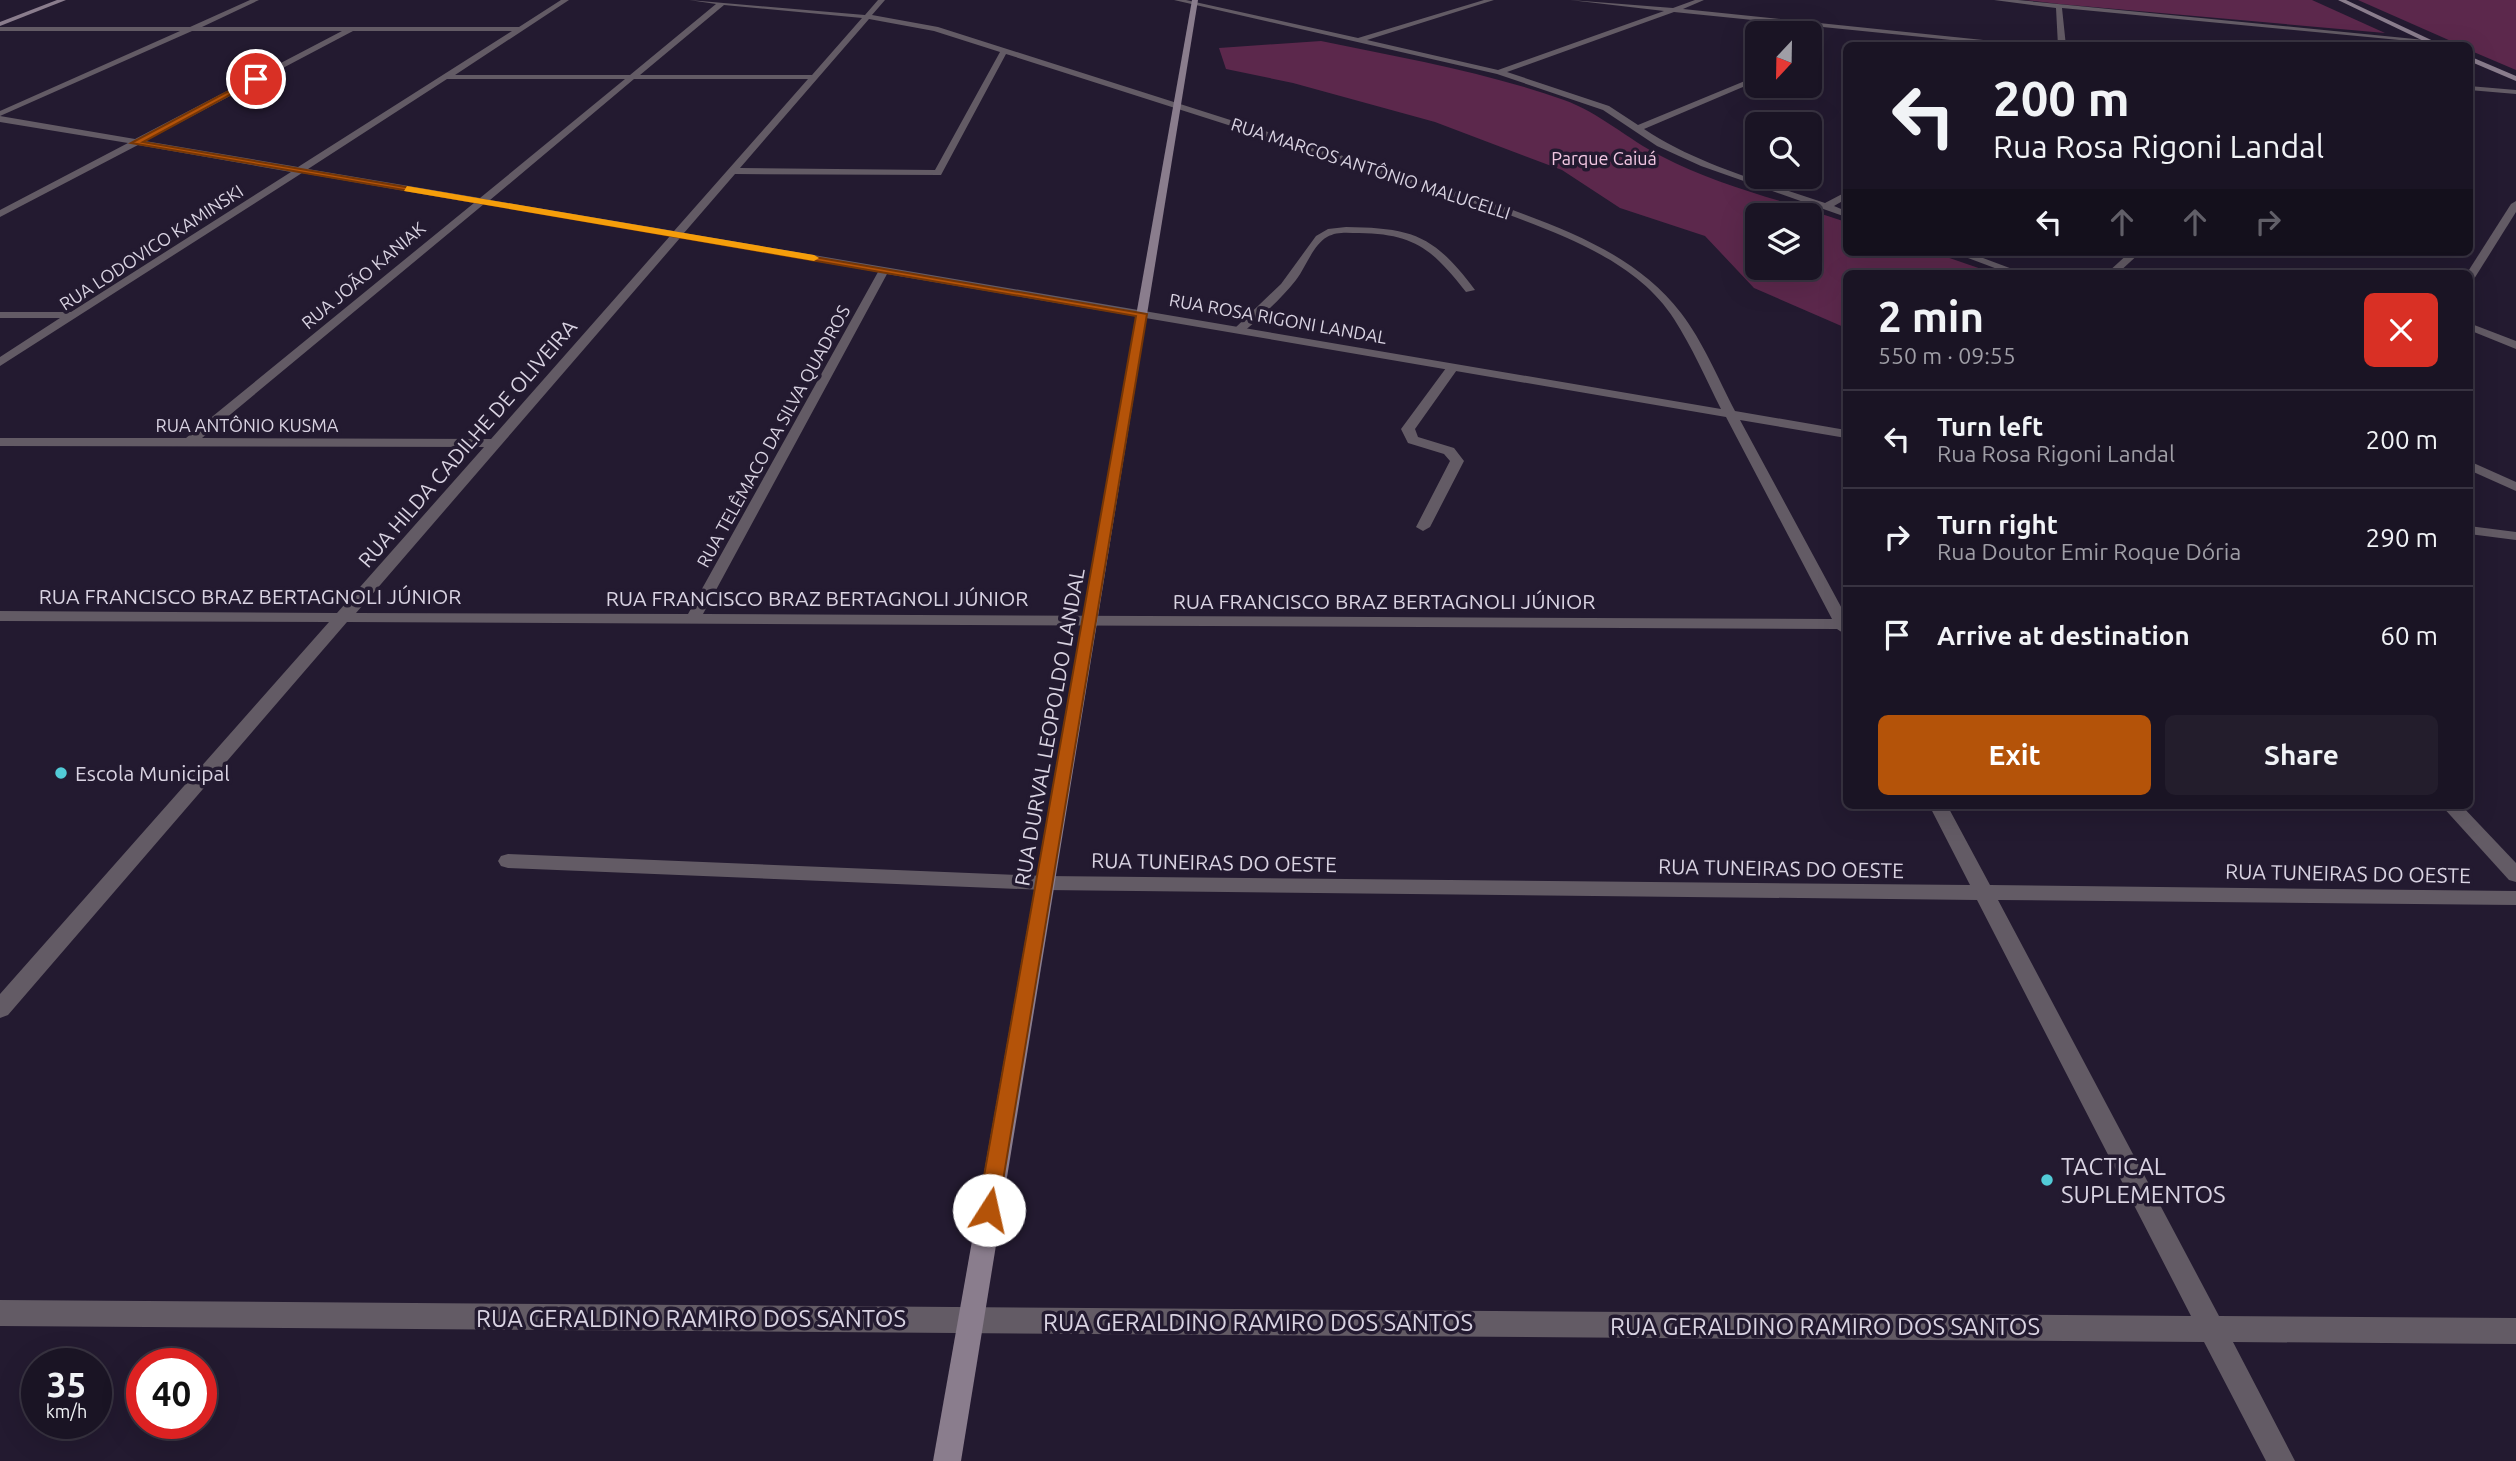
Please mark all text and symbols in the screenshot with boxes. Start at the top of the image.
north arrow [1745,21,1822,98]
map controls [1745,21,1822,280]
pin [226,49,286,109]
icon: arrive [237,60,275,98]
icon: left [1878,70,1969,161]
text: 200 m [1993,70,2130,125]
button: search [1745,112,1822,189]
street label: RUA MARCOS ANTÔNIO MALUCELLI [1229,113,1513,223]
text: Rua Rosa Rigoni Landal [1993,128,2324,164]
park label: Parque Caiuá [1551,148,1657,168]
street label: RUA LODOVICO KAMINSKI [56,180,246,314]
button: layers [1745,203,1822,280]
icon: left [2030,203,2068,241]
icon: ahead [2103,203,2141,241]
icon: ahead [2176,203,2214,241]
icon: right [2249,203,2287,241]
street label: RUA JOÃO KANIAK [297,217,429,332]
street label: RUA ROSA RIGONI LANDAL [1168,289,1388,347]
text: 2 min [1878,293,1984,340]
button: close [2364,293,2438,367]
street label: RUA TELÊMACO DA SILVA QUADROS [692,301,854,571]
street label: RUA HILDA CADILHE DE OLIVEIRA [353,314,581,572]
text: 550 m · 09:55 [1878,343,2016,368]
text: Turn left [1937,412,2043,441]
street label: RUA ANTÔNIO KUSMA [155,415,339,435]
icon: left [1878,420,1916,458]
text: 200 m [2366,425,2438,454]
text: Rua Rosa Rigoni Landal [1937,441,2175,466]
text: Turn right [1937,510,2058,539]
icon: right [1878,518,1916,556]
text: 290 m [2366,523,2438,552]
text: Rua Doutor Emir Roque Dória [1937,539,2241,564]
street label: RUA DURVAL LEOPOLDO LANDAL [1009,566,1089,888]
street label: RUA FRANCISCO BRAZ BERTAGNOLI JÚNIOR [39,584,461,608]
street label: RUA FRANCISCO BRAZ BERTAGNOLI JÚNIOR [606,586,1028,610]
street label: RUA FRANCISCO BRAZ BERTAGNOLI JÚNIOR [1173,589,1595,613]
icon: arrive [1878,616,1916,654]
text: Arrive at destination [1937,621,2190,650]
text: 60 m [2380,621,2438,650]
button: Exit [1878,715,2151,795]
button: Share [2165,715,2438,795]
place label: Escola Municipal [75,761,230,785]
marker: Escola Municipal [53,765,69,781]
street label: RUA TUNEIRAS DO OESTE [1091,848,1337,876]
street label: RUA TUNEIRAS DO OESTE [1658,854,1904,882]
street label: RUA TUNEIRAS DO OESTE [2225,859,2471,887]
place label: TACTICAL SUPLEMENTOS [2061,1153,2226,1208]
marker: TACTICAL SUPLEMENTOS [2039,1172,2055,1188]
position arrow [952,1173,1026,1247]
street label: RUA GERALDINO RAMIRO DOS SANTOS [476,1305,906,1332]
street label: RUA GERALDINO RAMIRO DOS SANTOS [1043,1309,1473,1336]
street label: RUA GERALDINO RAMIRO DOS SANTOS [1610,1313,2040,1340]
speed limit sign: 40 [126,1348,217,1439]
text: 35 [47,1364,86,1404]
text: km/h [46,1401,87,1421]

